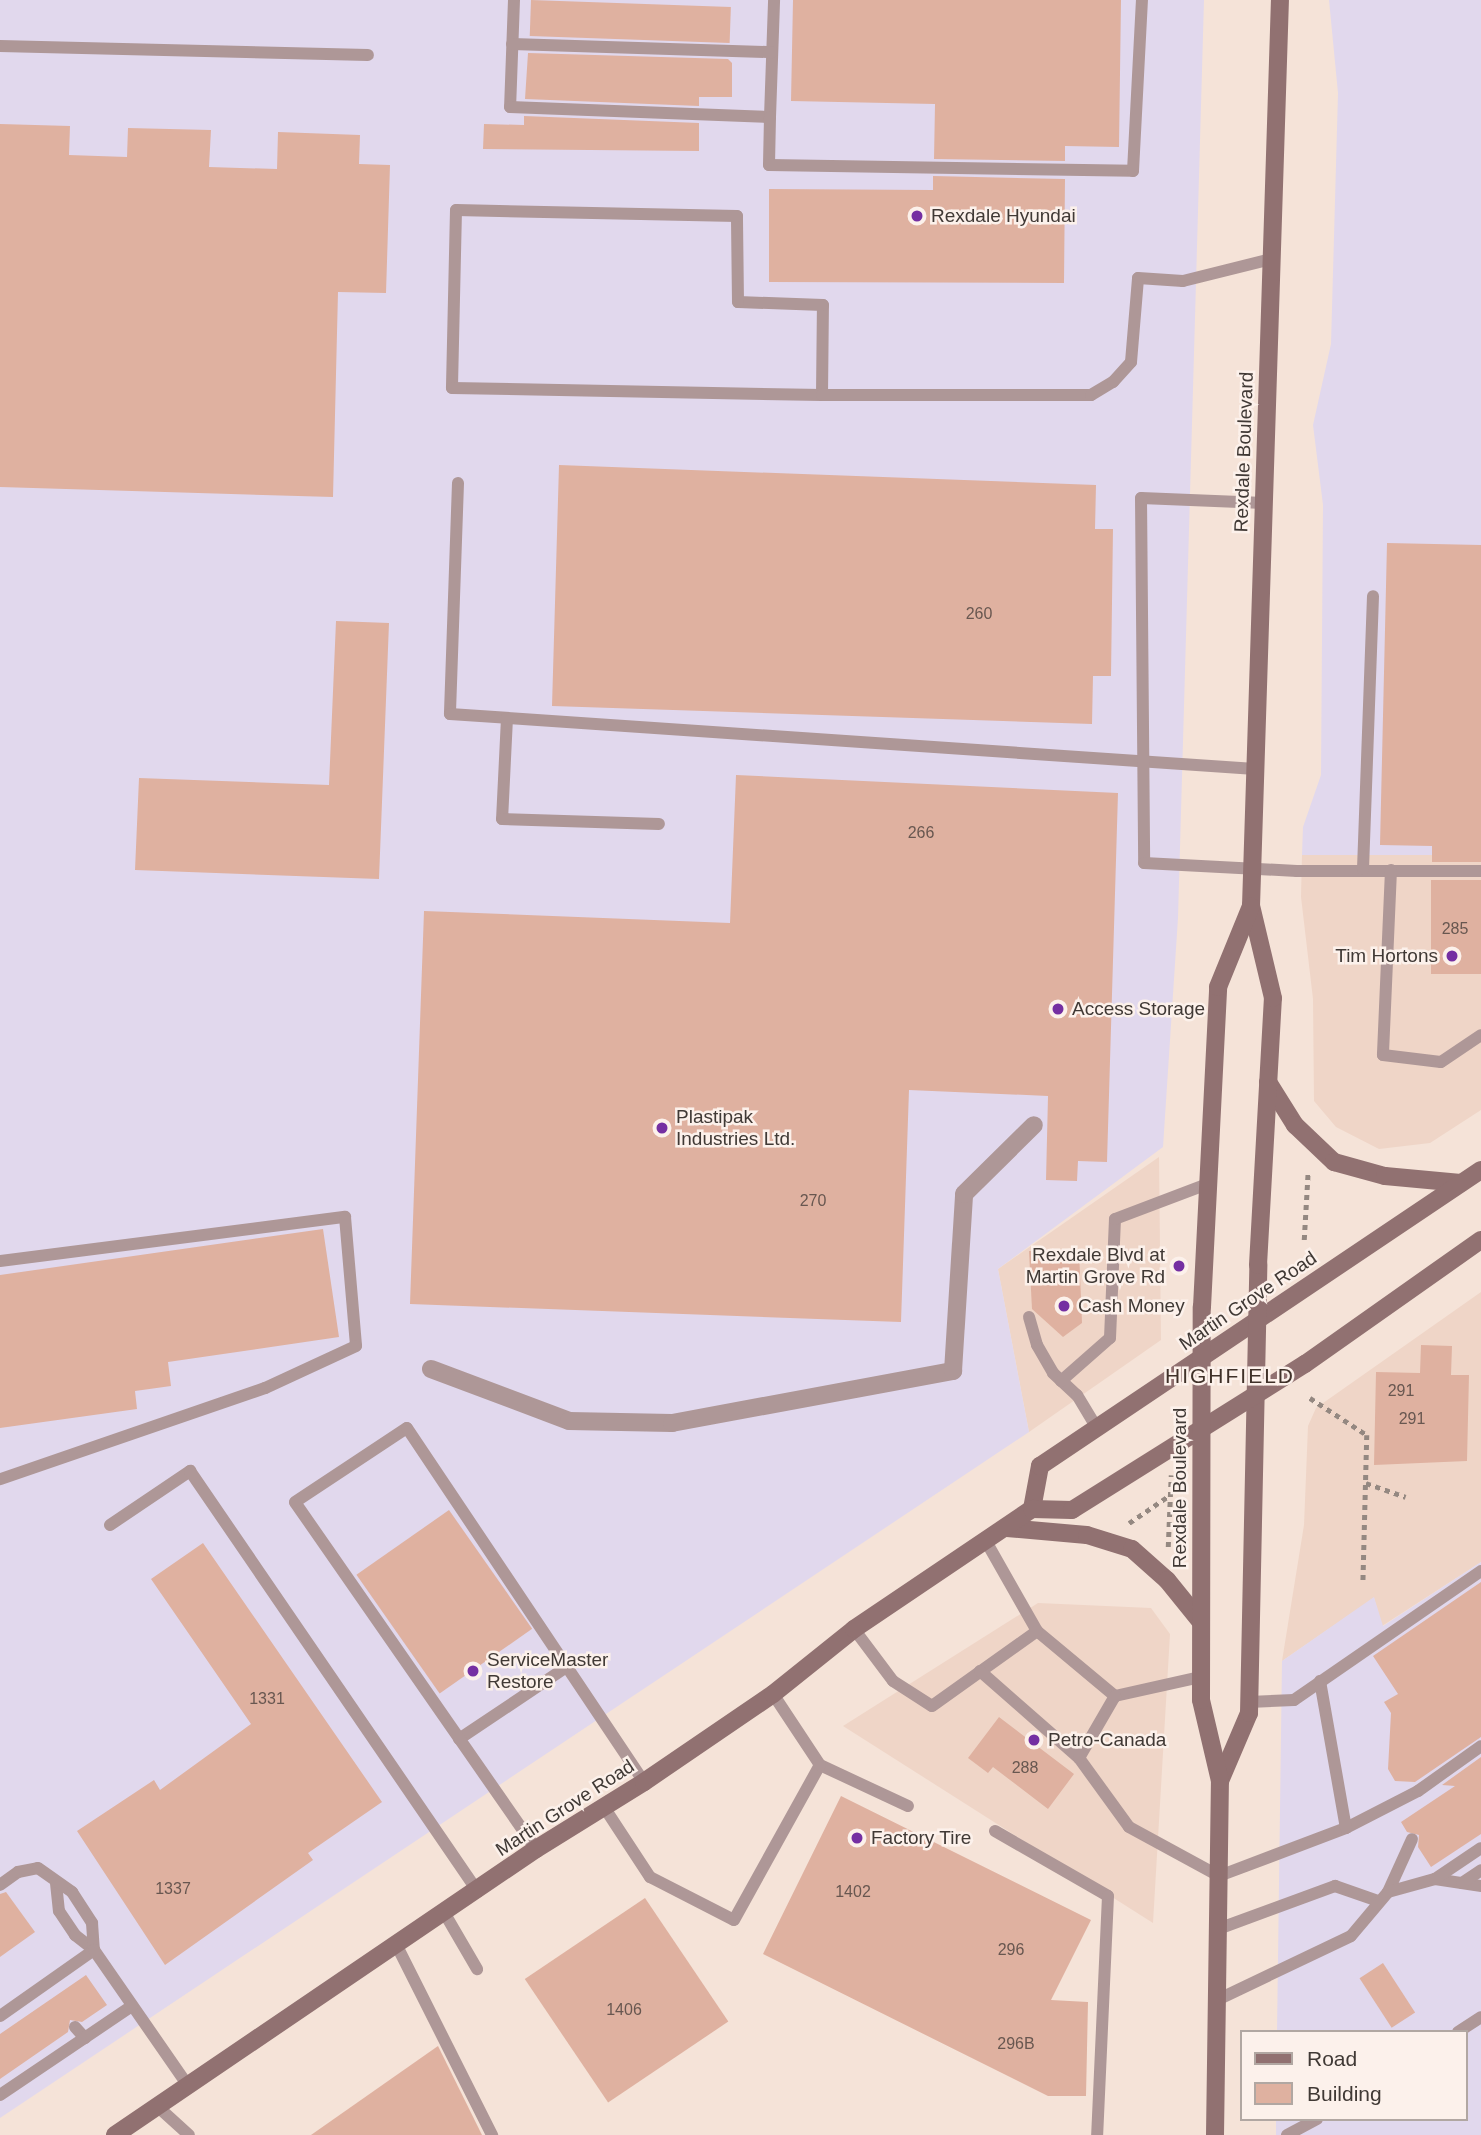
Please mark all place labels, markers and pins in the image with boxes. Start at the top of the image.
place label: Rexdale Hyundai [931,205,1076,227]
marker: Rexdale Hyundai [909,208,925,224]
place label: Tim Hortons [1335,945,1438,967]
marker: Tim Hortons [1444,948,1460,964]
place label: Access Storage [1072,998,1205,1020]
marker: Access Storage [1050,1001,1066,1017]
place label: Plastipak Industries Ltd. [676,1106,795,1150]
marker: Plastipak Industries Ltd. [654,1120,670,1136]
place label: Rexdale Blvd at Martin Grove Rd [1026,1244,1165,1288]
marker: Rexdale Blvd at Martin Grove Rd [1171,1258,1187,1274]
place label: Cash Money [1078,1295,1185,1317]
marker: Cash Money [1056,1298,1072,1314]
place label: ServiceMaster Restore [487,1649,608,1693]
marker: ServiceMaster Restore [465,1663,481,1679]
place label: Petro-Canada [1048,1729,1166,1751]
marker: Petro-Canada [1026,1732,1042,1748]
place label: Factory Tire [871,1827,972,1849]
marker: Factory Tire [849,1830,865,1846]

